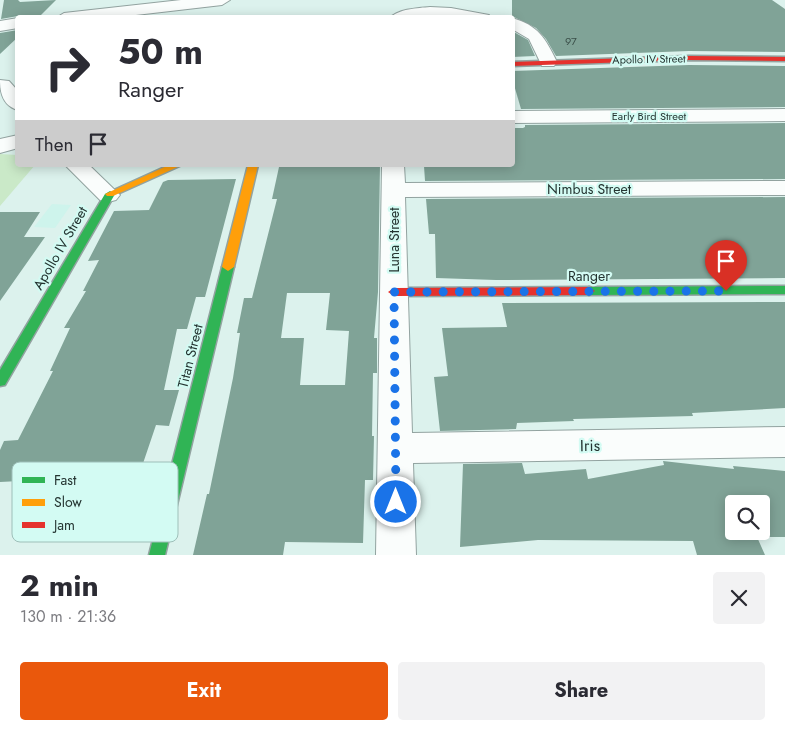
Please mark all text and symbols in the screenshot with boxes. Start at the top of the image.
text: 50 m [118,27,203,77]
house number: 97 [565,33,577,49]
icon: right [35,35,100,100]
street label: Apollo IV Street [612,50,686,68]
text: Ranger [118,73,184,105]
street label: Early Bird Street [612,108,687,124]
icon: arrive [84,130,112,158]
text: Then [35,131,74,158]
street label: Nimbus Street [547,179,632,199]
street label: Apollo IV Street [28,202,92,293]
street label: Luna Street [384,207,404,273]
pin [705,240,747,291]
icon: arrive [712,247,740,275]
street label: Ranger [568,266,610,286]
street label: Titan Street [172,321,208,390]
street label: Iris [580,434,600,457]
legend [12,462,178,542]
text: Fast [54,470,77,490]
position arrow [369,475,421,527]
text: Slow [54,492,82,512]
map controls [725,495,770,540]
button: search [725,495,770,540]
text: Jam [52,515,75,535]
text: 2 min [20,564,99,607]
button: close [713,572,765,624]
text: 130 m · 21:36 [20,605,116,628]
button: Exit [20,662,388,720]
button: Share [398,662,765,720]

